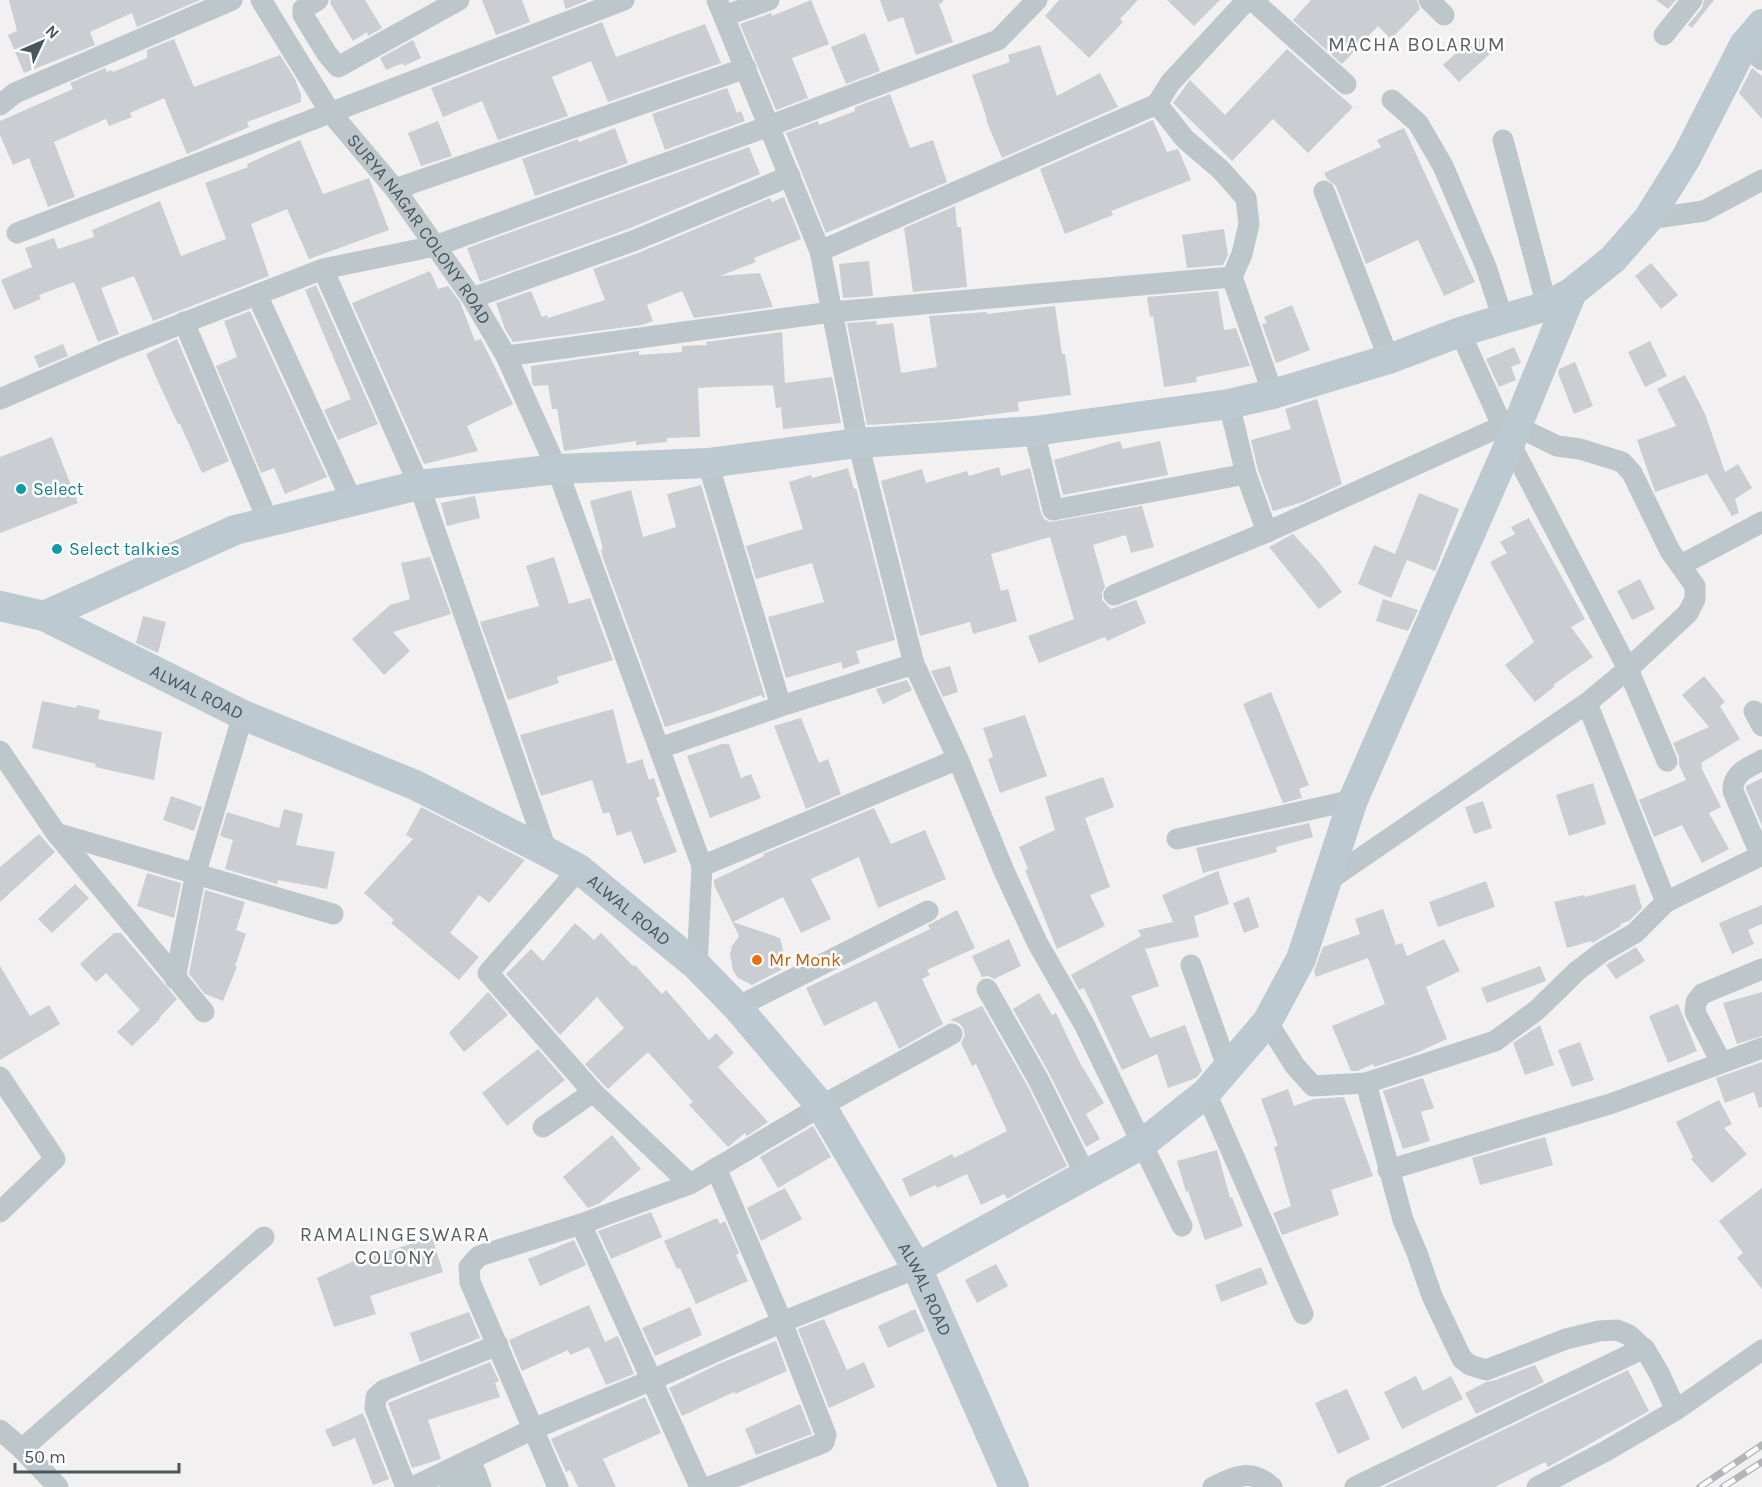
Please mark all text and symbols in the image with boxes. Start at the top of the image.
north arrow [12,12,72,72]
text: N [42,21,63,43]
district label: MACHA BOLARUM [1328,33,1506,56]
street label: SURYA NAGAR COLONY ROAD [342,129,496,328]
place label: Select [33,478,84,500]
marker: Select [14,482,28,496]
place label: Select talkies [69,538,180,560]
marker: Select talkies [50,542,64,556]
street label: ALWAL ROAD [147,660,247,725]
street label: ALWAL ROAD [583,869,675,951]
place label: Mr Monk [769,949,841,971]
marker: Mr Monk [750,953,764,967]
district label: RAMALINGESWARA COLONY [300,1223,490,1269]
street label: ALWAL ROAD [893,1238,957,1339]
scale bar [15,1436,178,1474]
text: 50 m [24,1446,66,1468]

